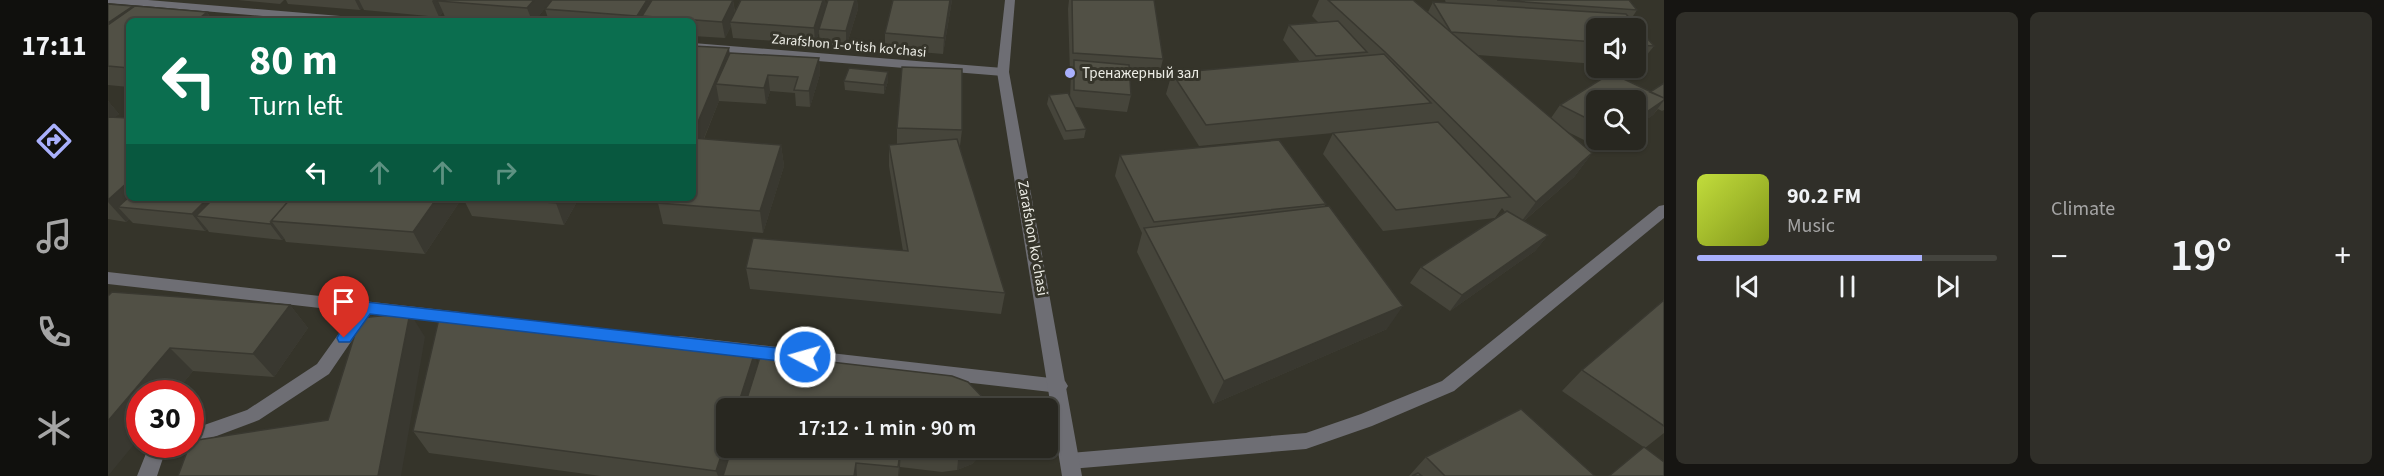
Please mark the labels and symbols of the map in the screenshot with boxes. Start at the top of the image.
street label: Zarafshon 1-o'tish ko'chasi [771,29,927,63]
place label: Тренажерный зал [1082,63,1199,84]
marker: Тренажерный зал [1063,66,1077,80]
street label: Zarafshon ko'chasi [1012,179,1053,297]
pin [318,276,369,338]
position arrow [773,325,837,389]
speed limit sign: 30 [126,380,204,458]

